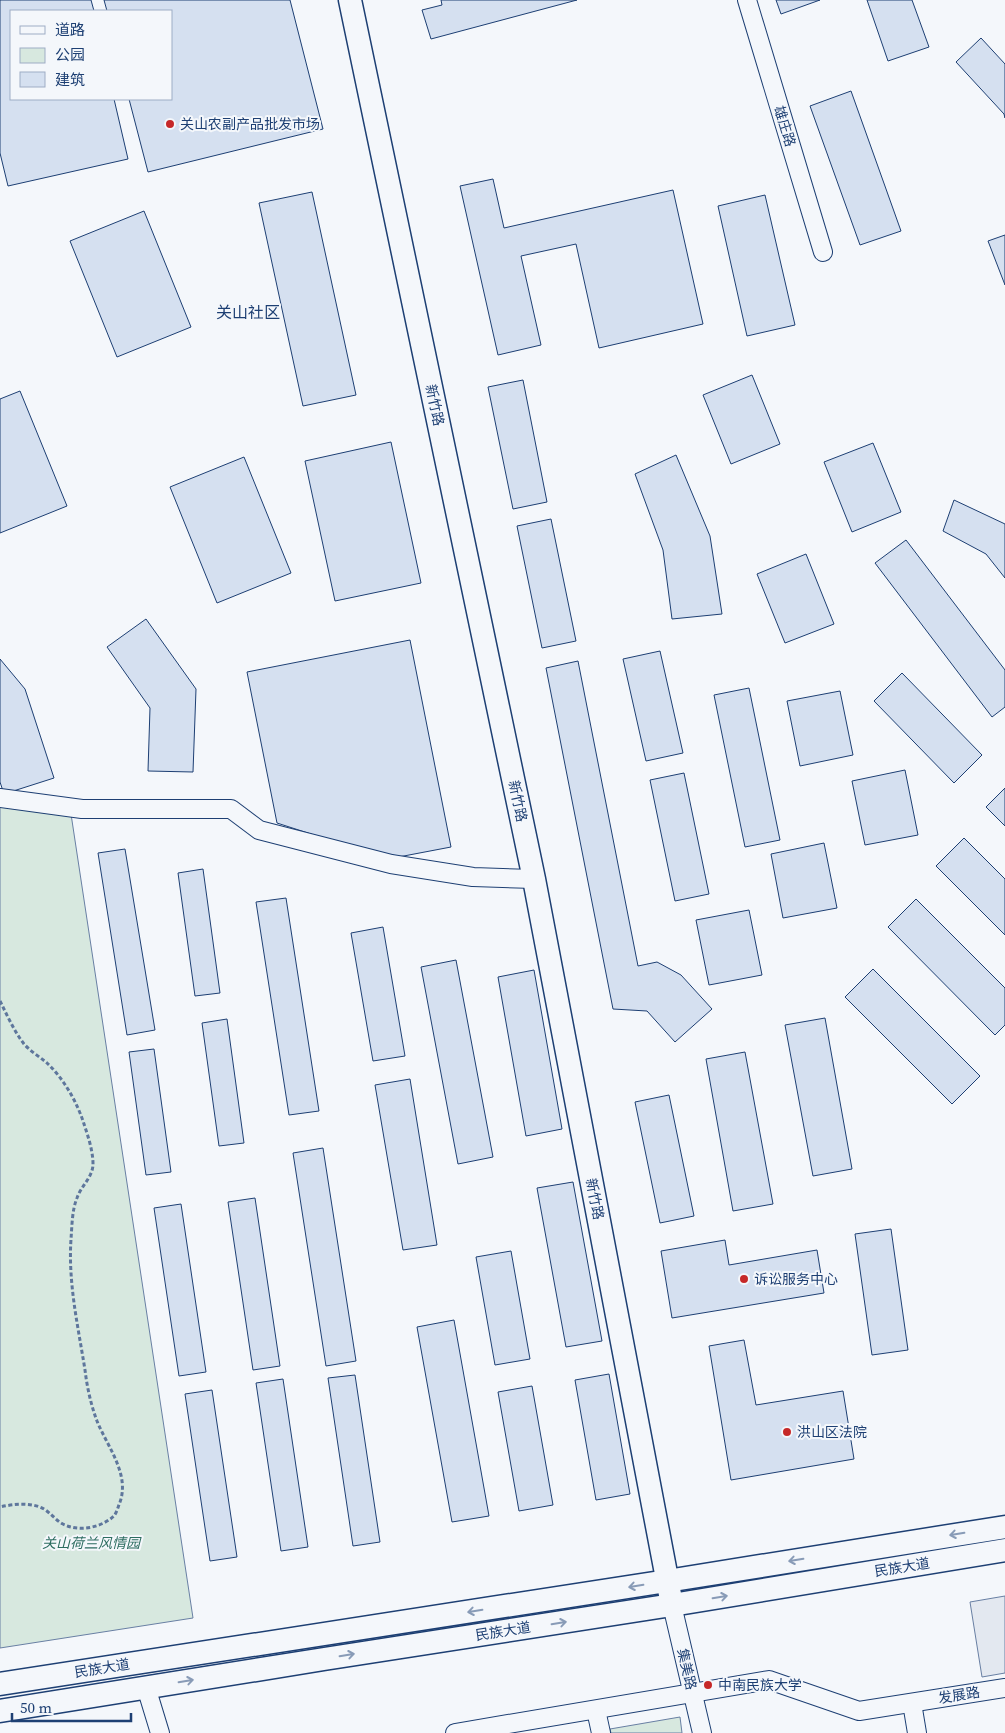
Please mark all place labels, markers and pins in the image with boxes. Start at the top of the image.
place label: 关山农副产品批发市场 [180,114,320,134]
marker: 关山农副产品批发市场 [164,118,176,130]
place label: 诉讼服务中心 [754,1269,838,1289]
marker: 诉讼服务中心 [738,1273,750,1285]
place label: 洪山区法院 [797,1422,867,1442]
marker: 洪山区法院 [781,1426,793,1438]
place label: 中南民族大学 [718,1675,802,1695]
marker: 中南民族大学 [702,1679,714,1691]

